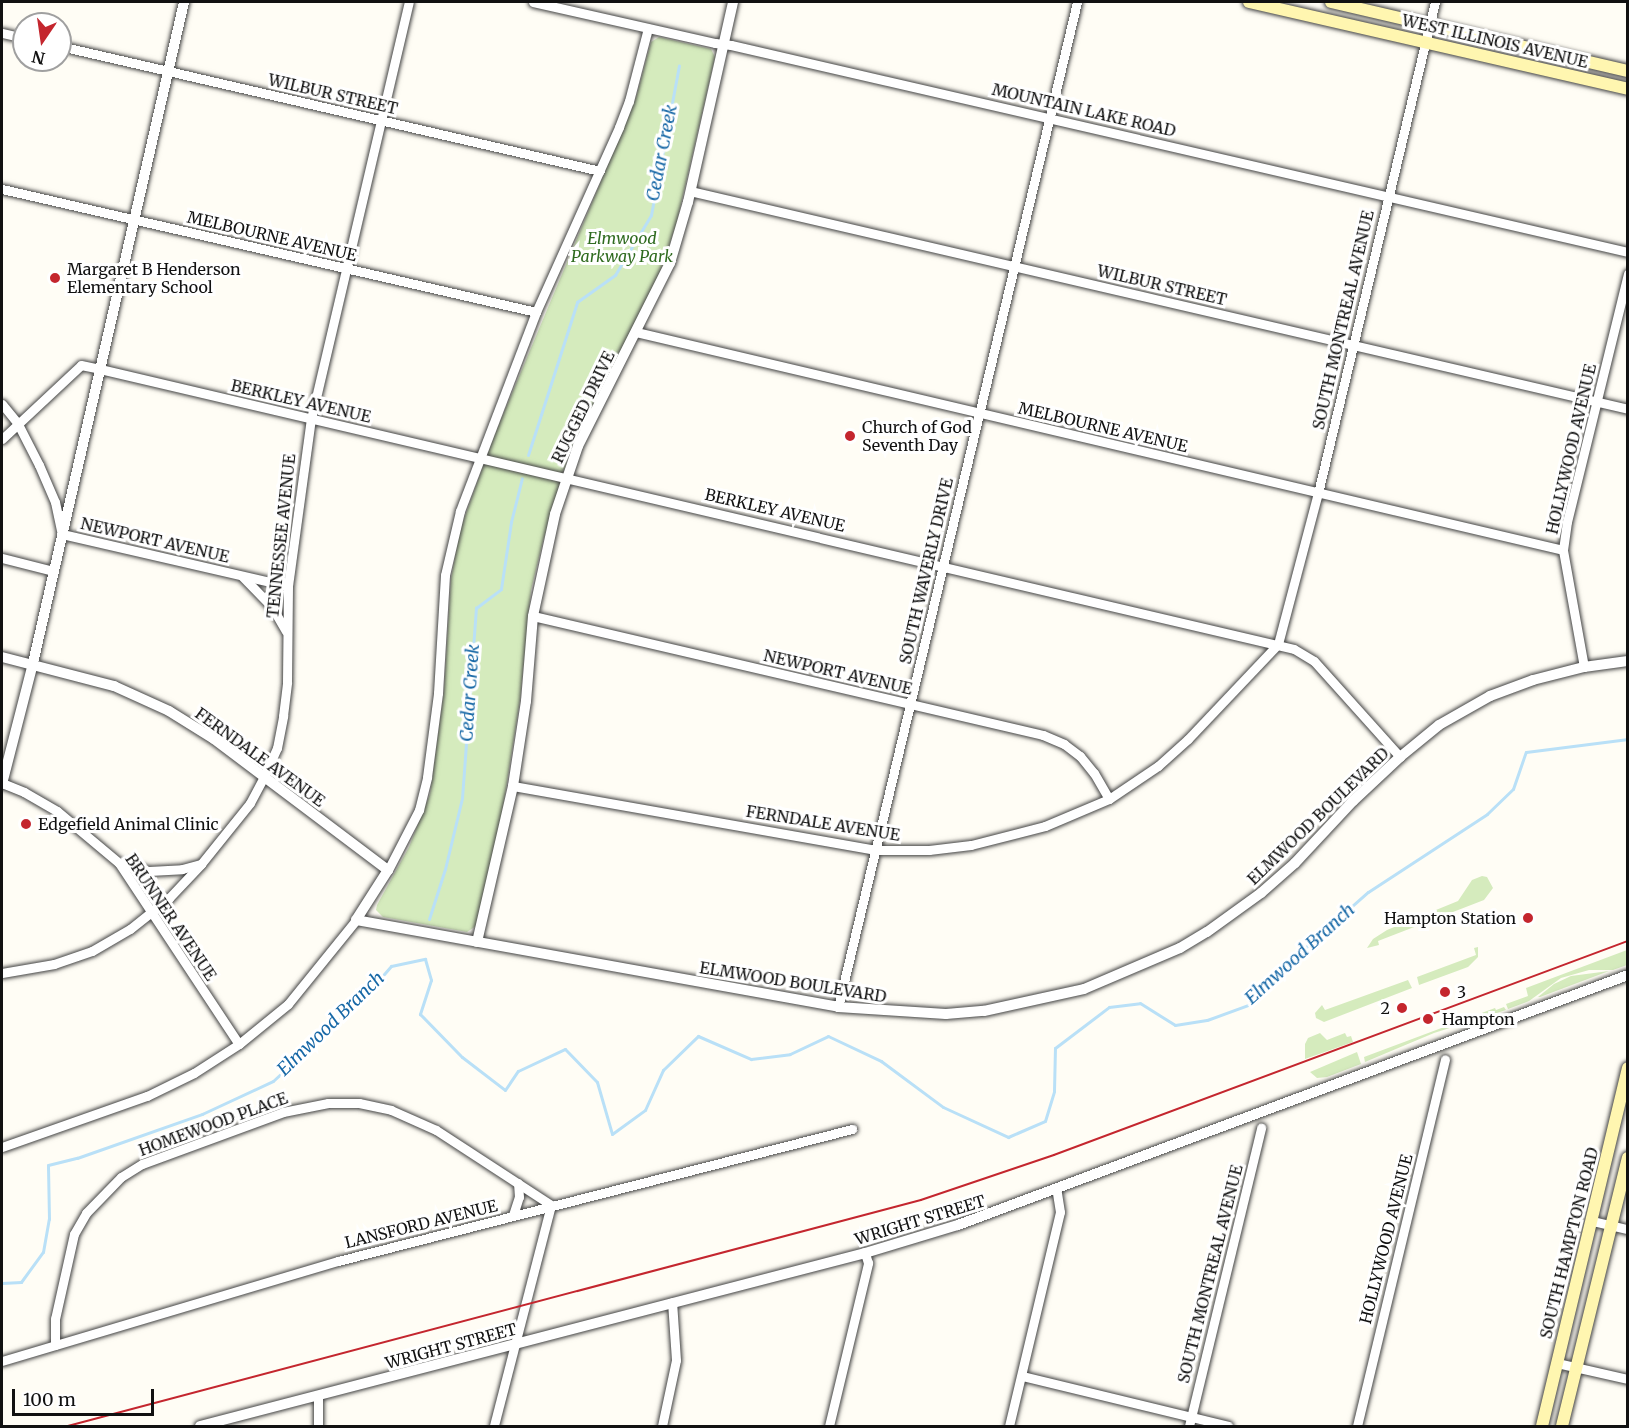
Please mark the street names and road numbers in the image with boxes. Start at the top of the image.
street label: WEST ILLINOIS AVENUE [1400,10,1590,72]
street label: WILBUR STREET [266,70,400,118]
street label: MOUNTAIN LAKE ROAD [990,79,1178,141]
street label: MELBOURNE AVENUE [185,207,359,265]
street label: SOUTH MONTREAL AVENUE [1308,209,1378,431]
street label: WILBUR STREET [1095,261,1229,309]
street label: RUGGED DRIVE [548,348,618,466]
street label: HOLLYWOOD AVENUE [1542,362,1600,536]
street label: BERKLEY AVENUE [229,376,373,426]
street label: MELBOURNE AVENUE [1016,398,1190,456]
street label: TENNESSEE AVENUE [263,453,299,619]
street label: SOUTH WAVERLY DRIVE [895,476,957,666]
street label: BERKLEY AVENUE [703,485,847,535]
street label: NEWPORT AVENUE [79,514,231,566]
street label: NEWPORT AVENUE [762,646,914,698]
street label: FERNDALE AVENUE [191,704,329,810]
street label: ELMWOOD BOULEVARD [1243,743,1393,889]
street label: FERNDALE AVENUE [745,801,901,845]
street label: BRUNNER AVENUE [121,850,221,984]
street label: ELMWOOD BOULEVARD [698,958,888,1006]
street label: HOMEWOOD PLACE [136,1088,290,1160]
street label: SOUTH HAMPTON ROAD [1536,1145,1602,1341]
street label: HOLLYWOOD AVENUE [1356,1152,1416,1326]
street label: SOUTH MONTREAL AVENUE [1174,1163,1246,1385]
street label: WRIGHT STREET [853,1191,987,1249]
street label: LANSFORD AVENUE [343,1196,499,1252]
street label: WRIGHT STREET [383,1319,519,1373]

